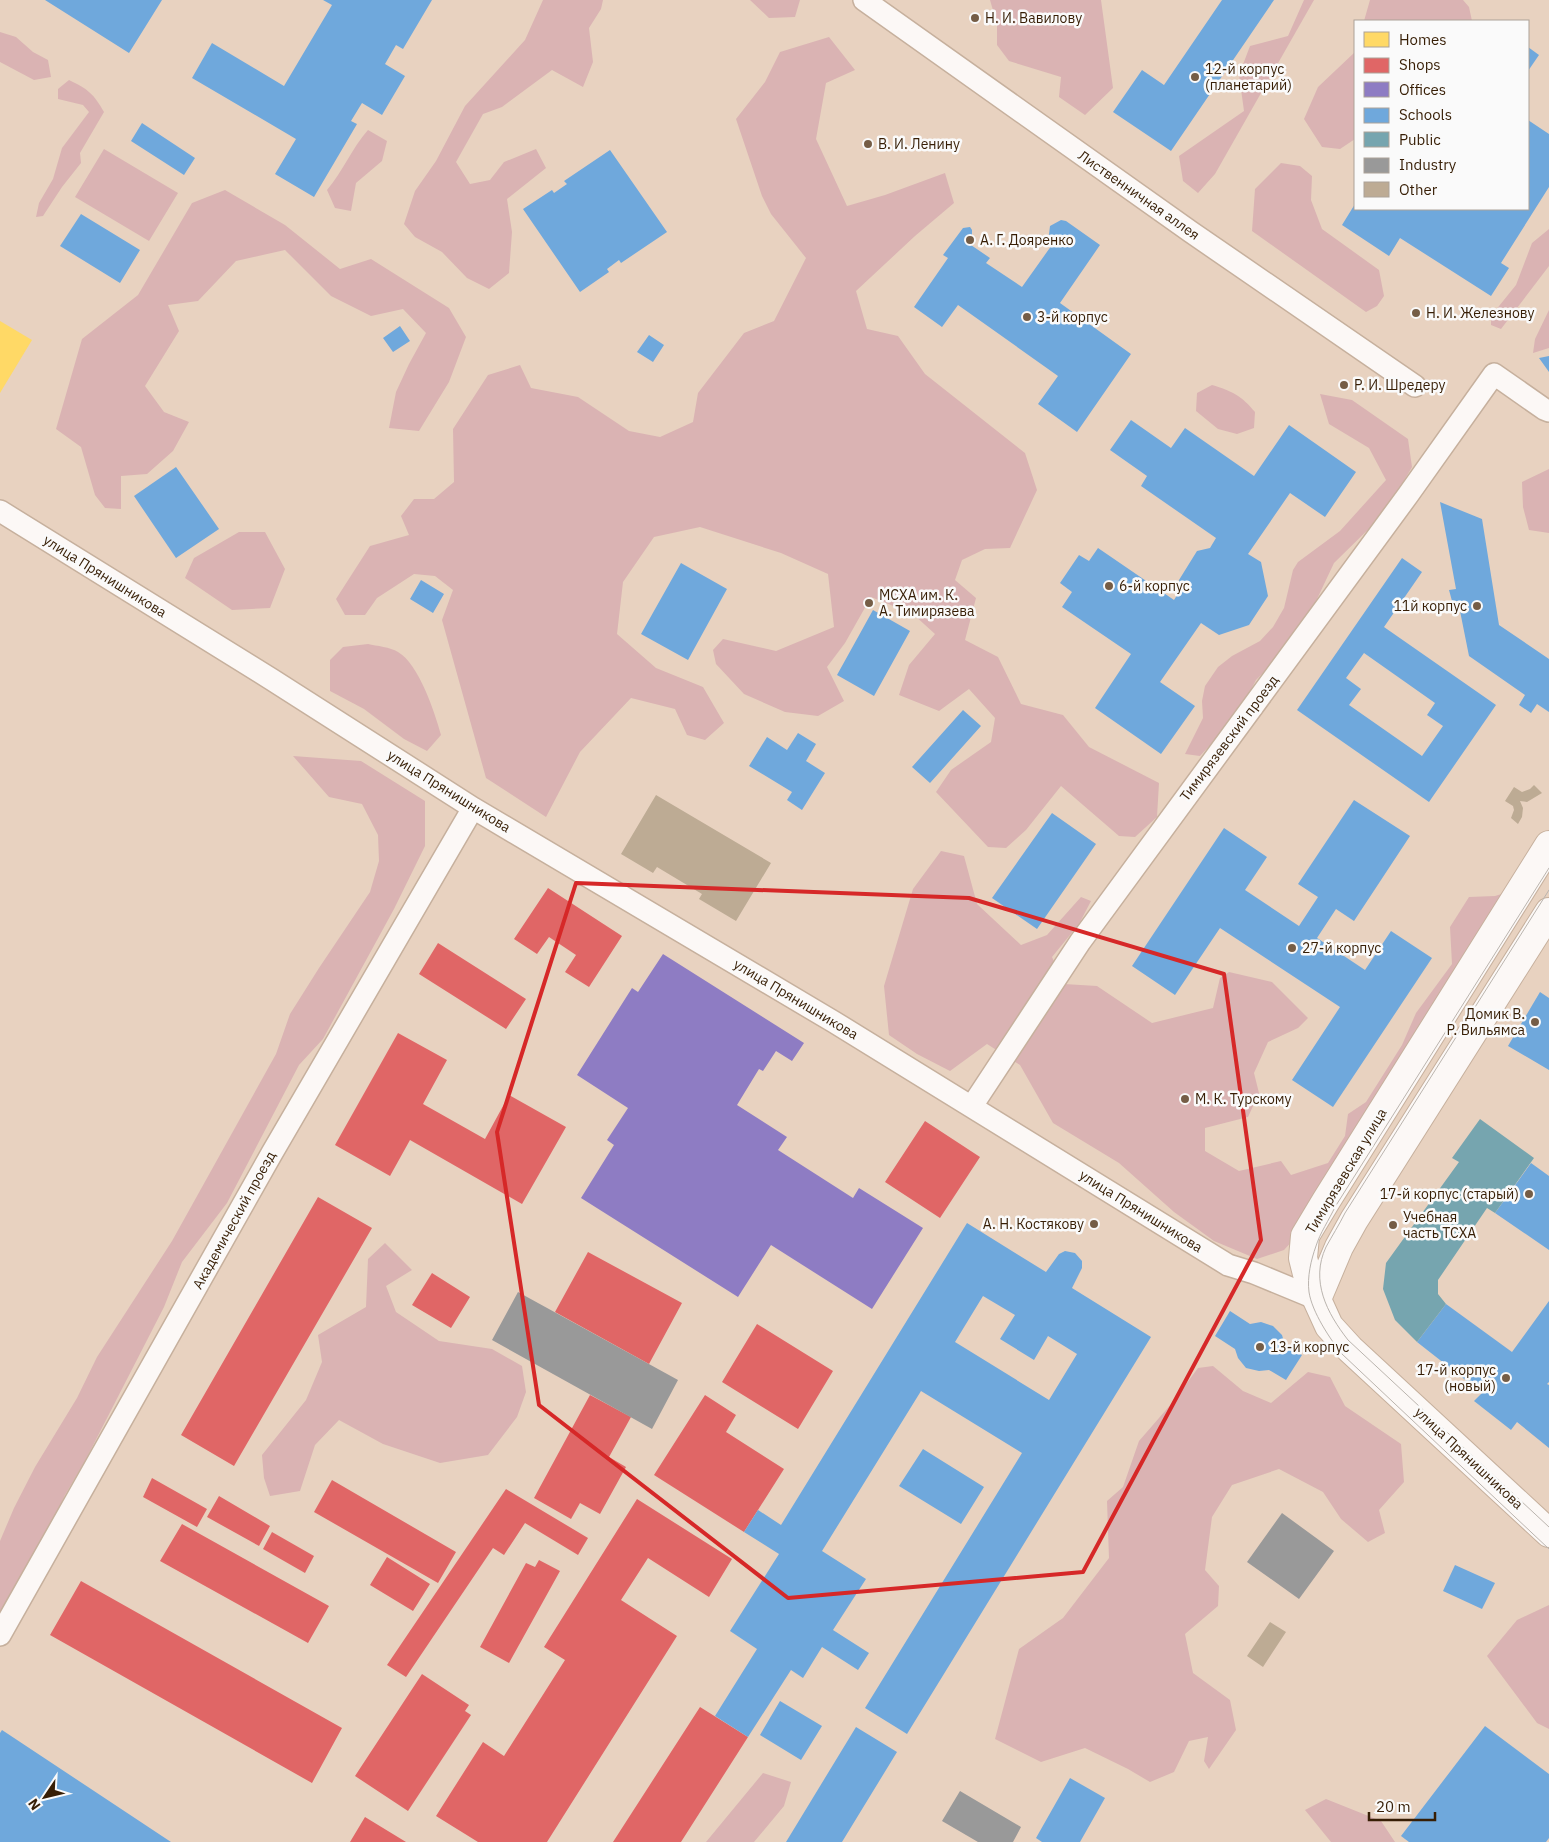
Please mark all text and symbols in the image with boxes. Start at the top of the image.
place label: Н. И. Вавилову [985,9,1082,27]
marker: Н. И. Вавилову [969,12,981,24]
legend [1354,20,1529,210]
text: Homes [1399,30,1447,49]
text: Shops [1399,55,1441,74]
place label: 12-й корпус (планетарий) [1205,60,1292,94]
marker: 12-й корпус (планетарий) [1189,71,1201,83]
text: Offices [1399,80,1446,99]
text: Schools [1399,105,1452,124]
text: Public [1399,130,1441,149]
place label: В. И. Ленину [878,135,960,153]
marker: В. И. Ленину [862,138,874,150]
street label: Лиственничная аллея [1075,146,1203,244]
text: Industry [1399,155,1457,174]
text: Other [1399,180,1438,199]
place label: А. Г. Дояренко [980,231,1074,249]
marker: А. Г. Дояренко [964,234,976,246]
place label: Н. И. Железнову [1426,304,1534,322]
marker: Н. И. Железнову [1410,307,1422,319]
place label: 3-й корпус [1037,308,1108,326]
marker: 3-й корпус [1021,311,1033,323]
place label: Р. И. Шредеру [1354,376,1445,394]
marker: Р. И. Шредеру [1338,379,1350,391]
street label: улица Прянишникова [40,531,170,622]
place label: 6-й корпус [1119,577,1190,595]
marker: 6-й корпус [1103,580,1115,592]
place label: МСХА им. К. А. Тимирязева [879,586,975,620]
marker: МСХА им. К. А. Тимирязева [863,597,875,609]
place label: 11й корпус [1393,597,1467,615]
marker: 11й корпус [1471,600,1483,612]
street label: Тимирязевский проезд [1176,671,1282,805]
street label: улица Прянишникова [384,746,514,837]
place label: 27-й корпус [1302,939,1381,957]
marker: 27-й корпус [1286,942,1298,954]
street label: улица Прянишникова [730,955,862,1044]
place label: Домик В. Р. Вильямса [1446,1005,1526,1039]
marker: Домик В. Р. Вильямса [1529,1016,1541,1028]
place label: М. К. Турскому [1195,1090,1292,1108]
marker: М. К. Турскому [1179,1093,1191,1105]
street label: Тимирязевская улица [1301,1104,1391,1237]
street label: Академический проезд [189,1148,279,1292]
street label: улица Прянишникова [1076,1166,1206,1257]
place label: 17-й корпус (старый) [1380,1185,1519,1203]
marker: 17-й корпус (старый) [1523,1188,1535,1200]
place label: Учебная часть ТСХА [1403,1208,1476,1242]
place label: А. Н. Костякову [983,1215,1084,1233]
marker: А. Н. Костякову [1088,1218,1100,1230]
marker: Учебная часть ТСХА [1387,1219,1399,1231]
place label: 13-й корпус [1270,1338,1349,1356]
marker: 13-й корпус [1254,1341,1266,1353]
place label: 17-й корпус (новый) [1417,1361,1496,1395]
marker: 17-й корпус (новый) [1500,1372,1512,1384]
street label: улица Прянишникова [1411,1403,1527,1513]
north arrow [20,1772,70,1822]
scale bar [1369,1790,1435,1822]
text: N [24,1795,45,1814]
text: 20 m [1376,1797,1411,1816]

